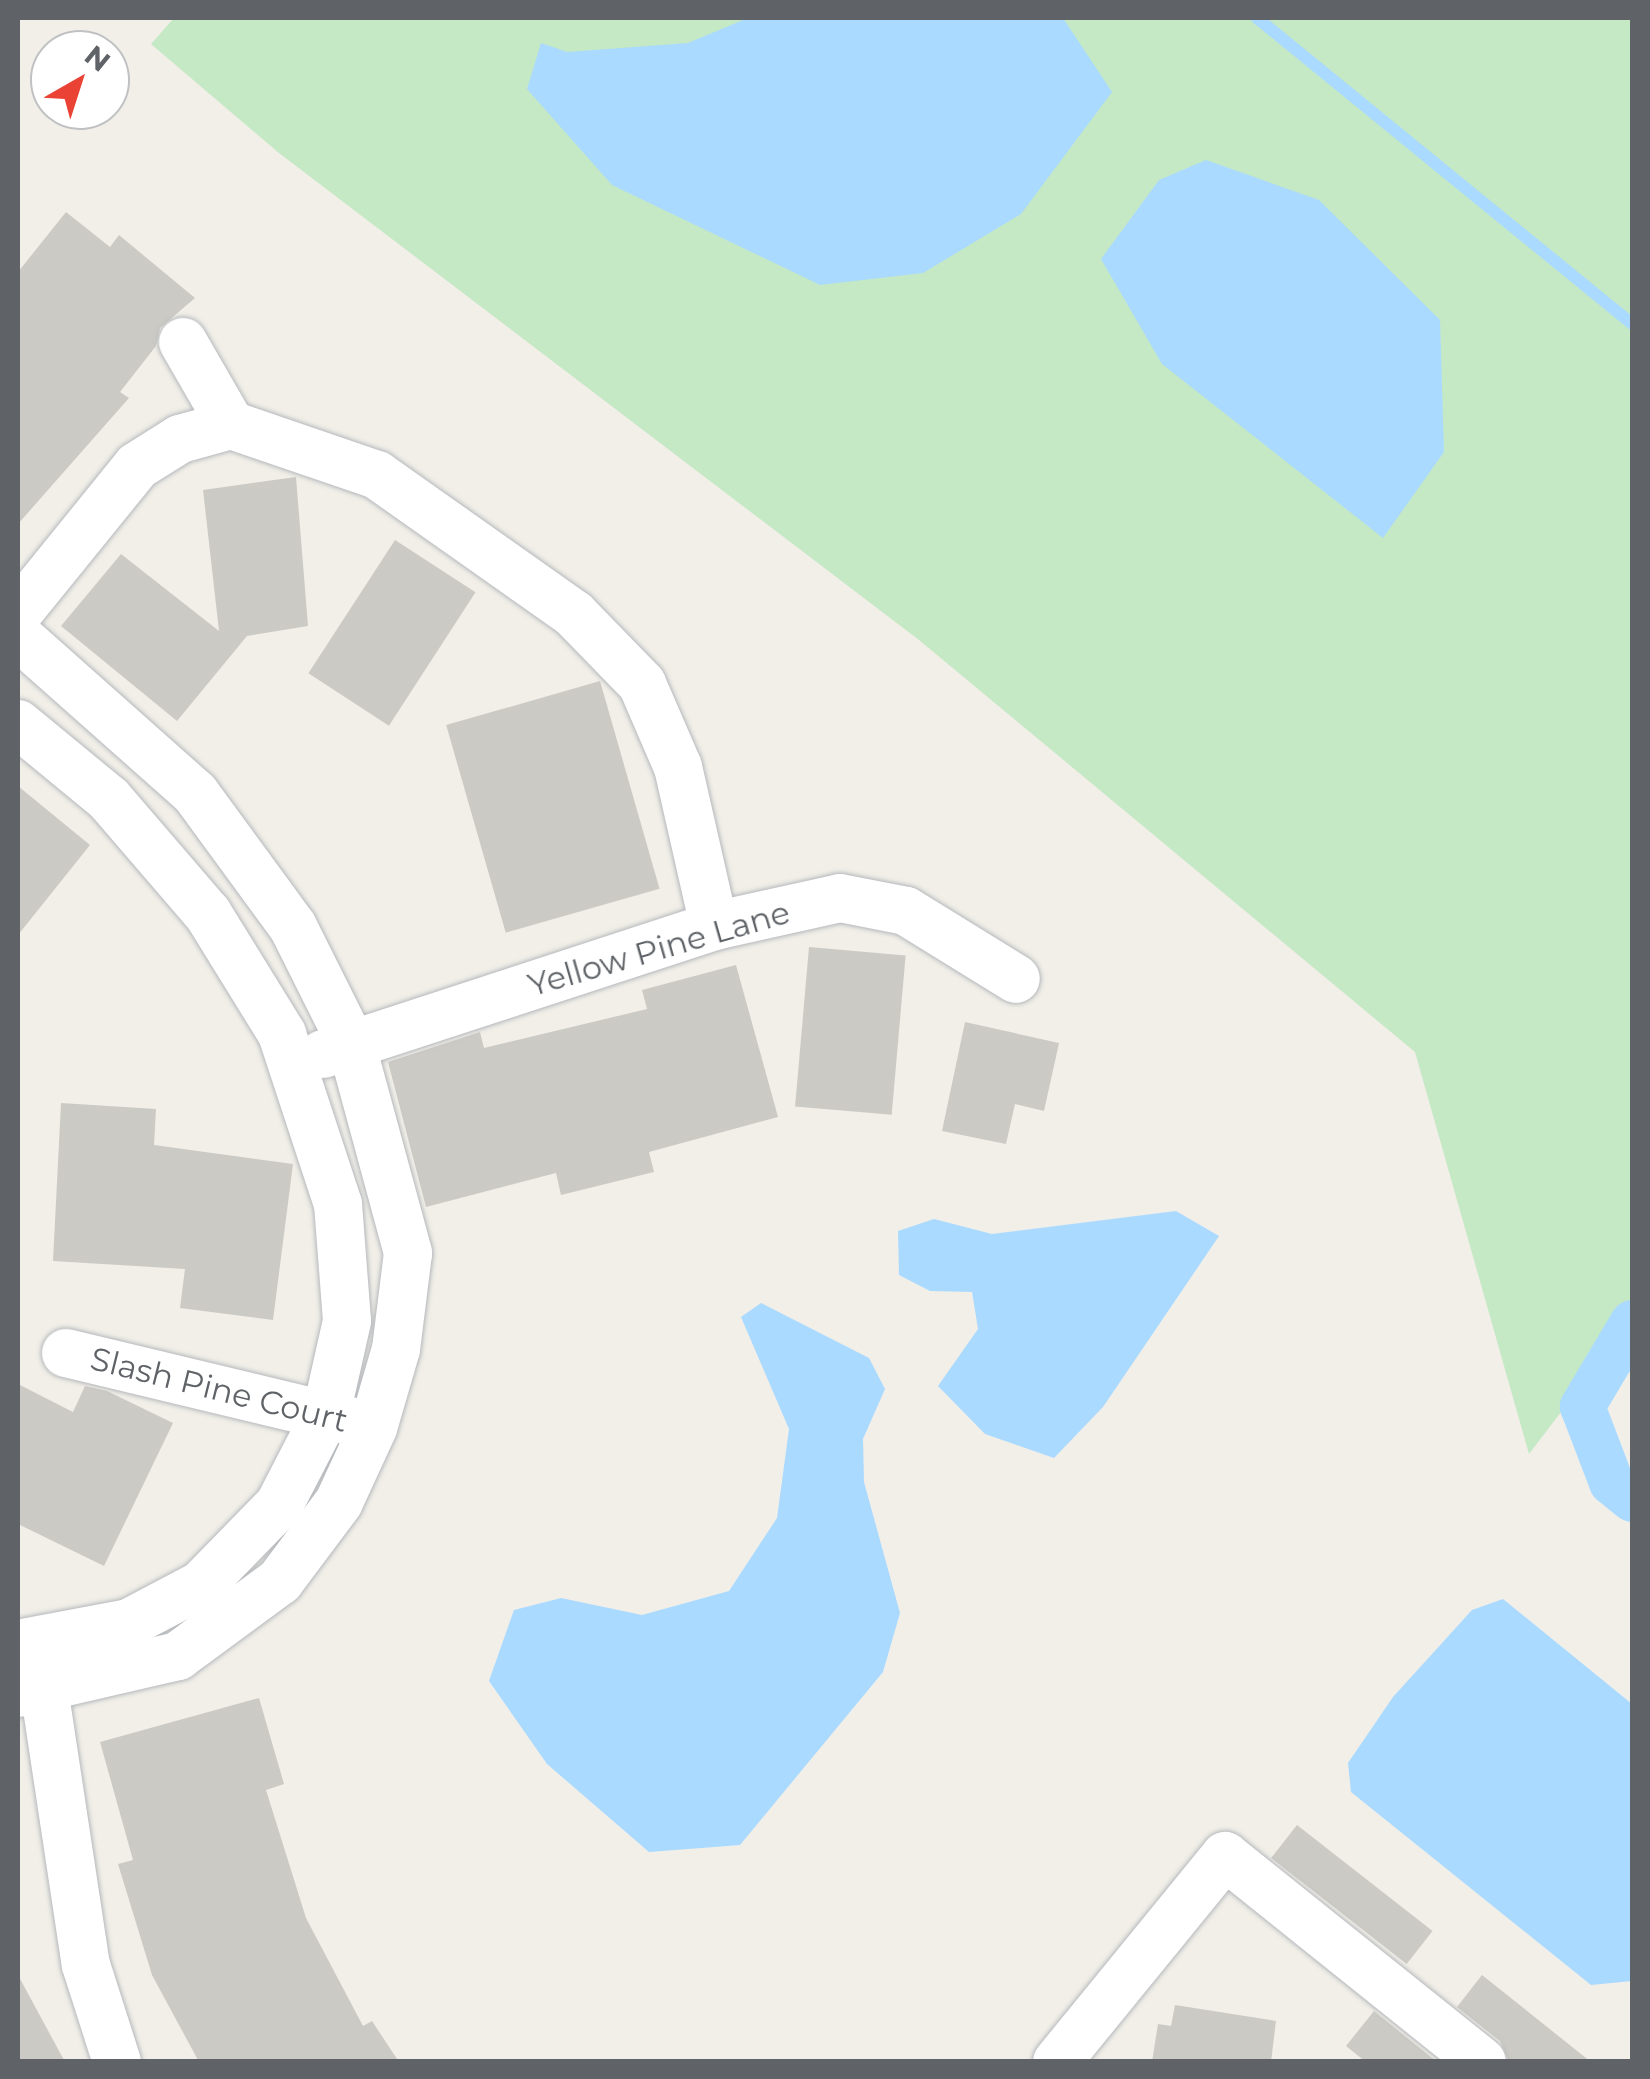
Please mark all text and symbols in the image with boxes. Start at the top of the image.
north arrow [30,30,130,130]
text: N [78,38,117,79]
street label: Yellow Pine Lane [524,893,794,1005]
street label: Slash Pine Court [86,1339,352,1441]

